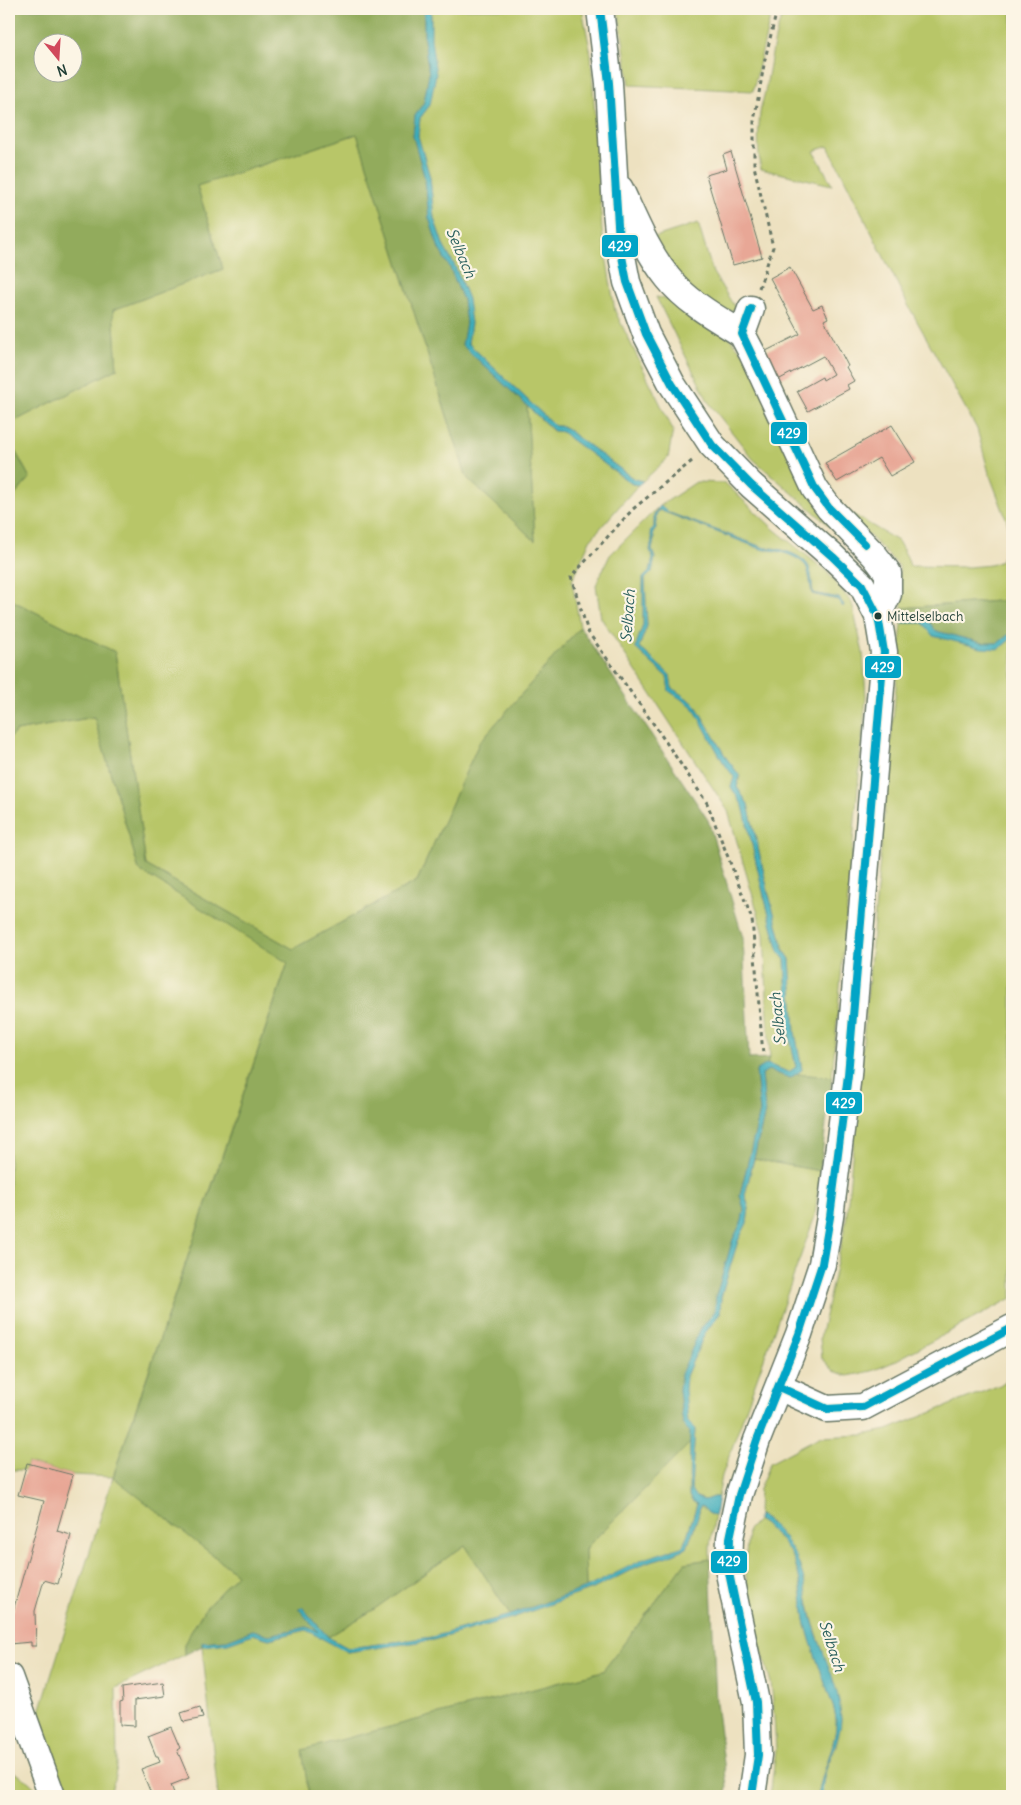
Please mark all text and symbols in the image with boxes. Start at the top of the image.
north arrow [32,32,82,82]
text: N [55,60,69,80]
water label: Selbach [442,225,481,281]
line badge: 429 [601,234,639,258]
text: 429 [608,237,632,255]
line badge: 429 [770,421,808,445]
text: 429 [777,424,801,442]
water label: Selbach [616,589,639,643]
place label: Mittelselbach [887,608,964,625]
marker: Mittelselbach [873,611,883,621]
line badge: 429 [864,655,902,679]
text: 429 [871,658,895,676]
water label: Selbach [765,991,790,1046]
line badge: 429 [825,1091,863,1115]
text: 429 [832,1094,856,1112]
line badge: 429 [710,1550,748,1574]
text: 429 [717,1552,741,1570]
water label: Selbach [815,1618,850,1674]

